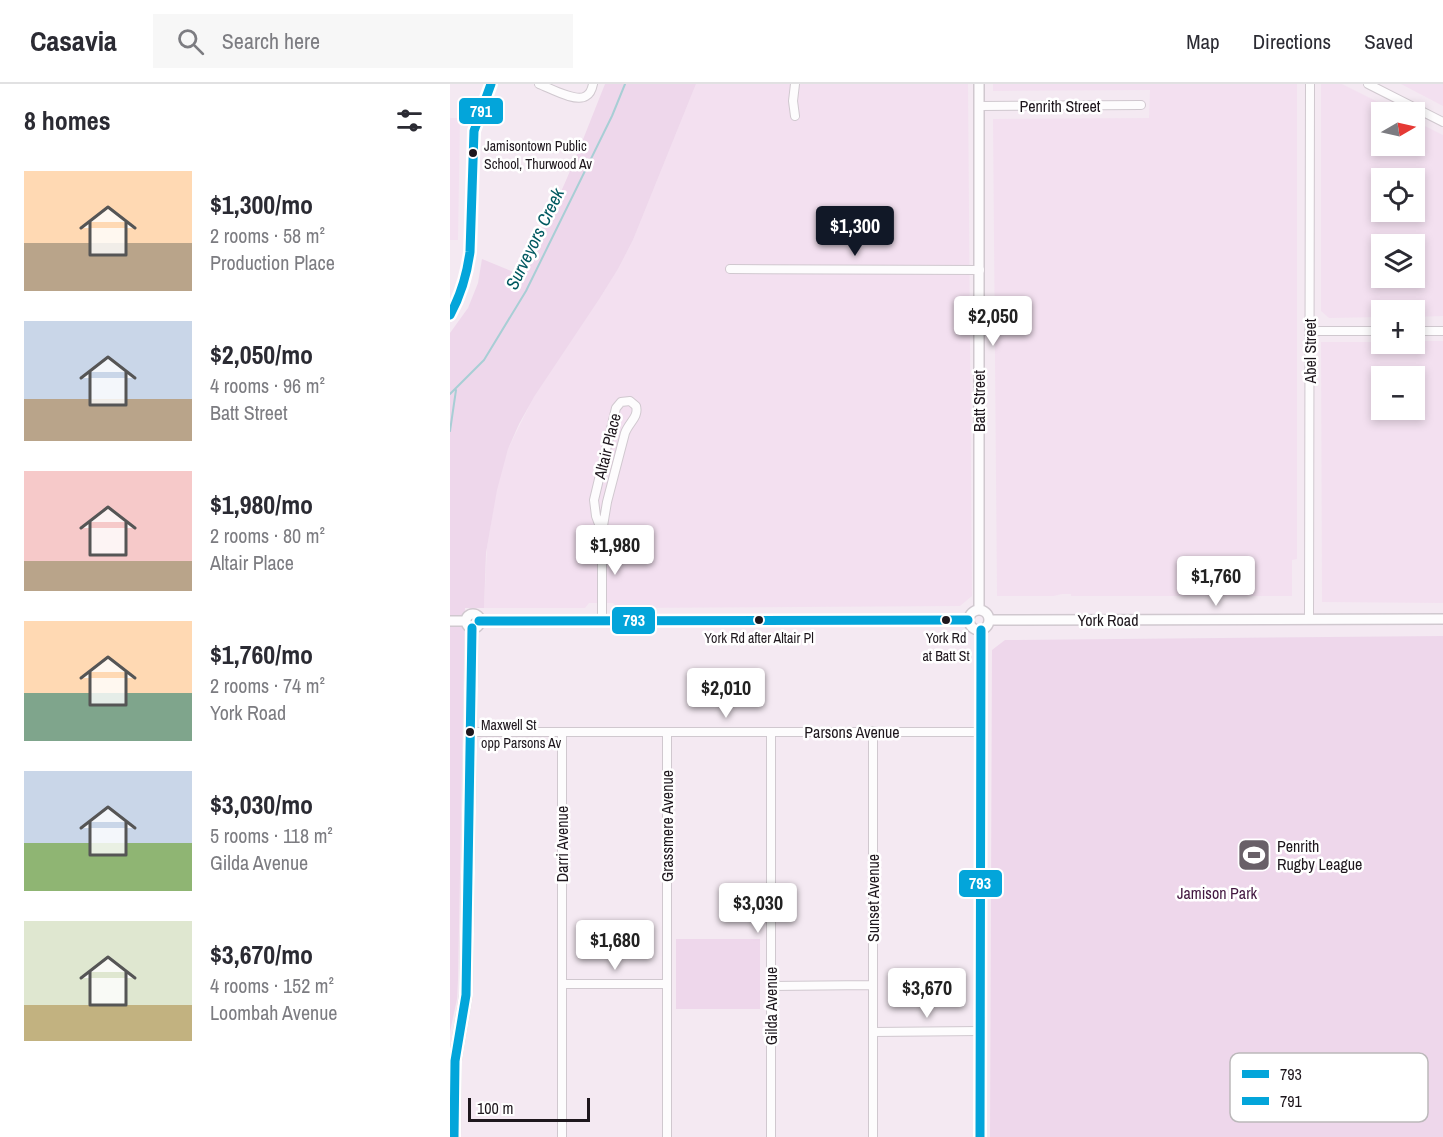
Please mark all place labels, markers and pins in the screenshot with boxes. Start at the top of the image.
place label: Jamisontown Public School, Thurwood Av [484,137,592,173]
marker: Jamisontown Public School, Thurwood Av [467,147,479,159]
pin: $1,300 [806,206,904,257]
pin: $2,050 [944,296,1042,347]
pin: $1,980 [566,525,664,576]
pin: $1,760 [1167,556,1265,607]
marker: York Rd after Altair Pl [753,614,765,626]
marker: York Rd at Batt St [940,614,952,626]
place label: York Rd after Altair Pl [704,629,814,647]
place label: York Rd at Batt St [922,629,970,665]
pin: $2,010 [677,668,775,719]
place label: Maxwell St opp Parsons Av [481,716,561,752]
marker: Maxwell St opp Parsons Av [464,726,476,738]
place label: Penrith Rugby League [1277,835,1362,875]
sports icon: Penrith Rugby League [1236,837,1272,873]
pin: $3,030 [709,883,807,934]
pin: $1,680 [566,920,664,971]
pin: $3,670 [878,968,976,1019]

